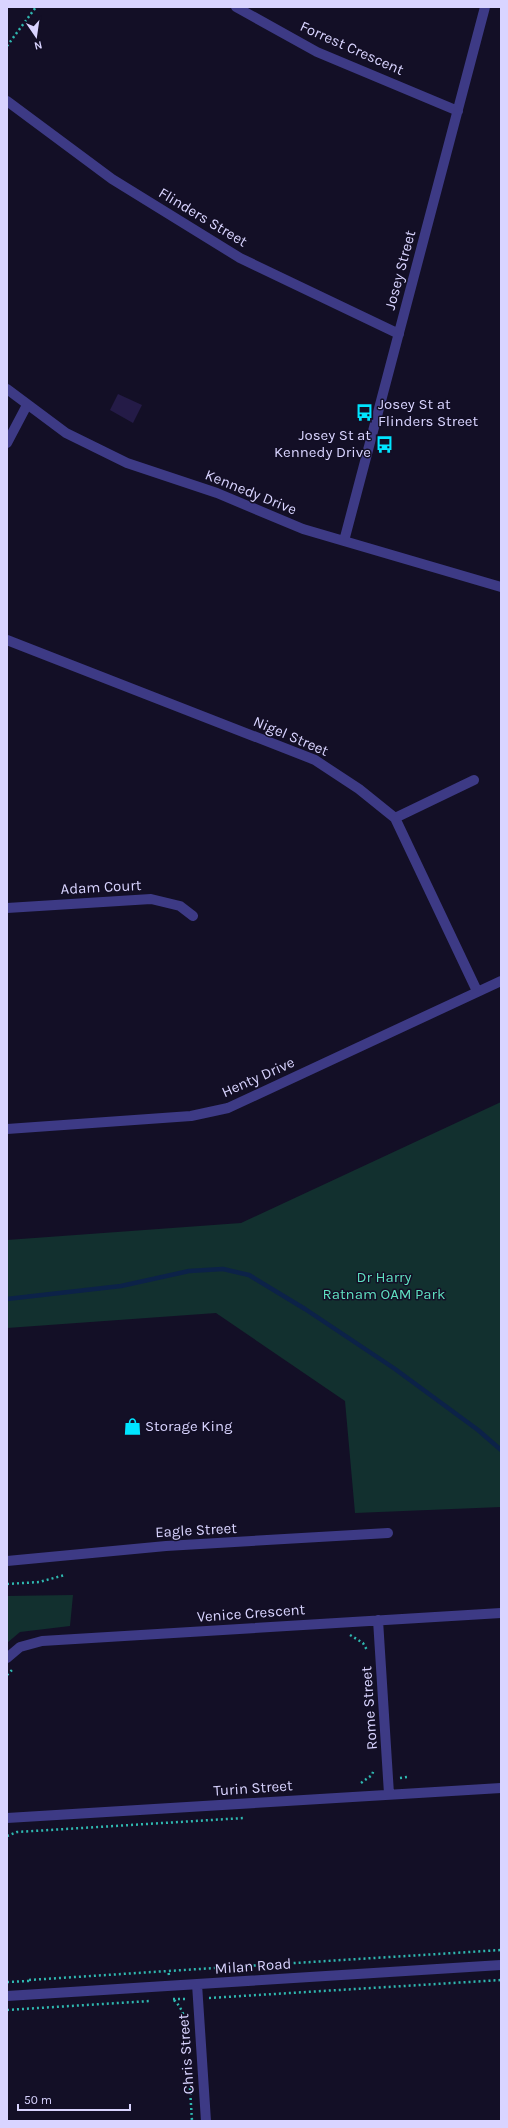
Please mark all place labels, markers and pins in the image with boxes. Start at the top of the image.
place label: Josey St at Flinders Street [378,395,479,430]
bus stop icon: Josey St at Flinders Street [355,403,375,423]
place label: Josey St at Kennedy Drive [274,426,371,461]
bus stop icon: Josey St at Kennedy Drive [374,434,394,454]
shop icon: Storage King [122,1416,142,1436]
place label: Storage King [145,1417,233,1435]

